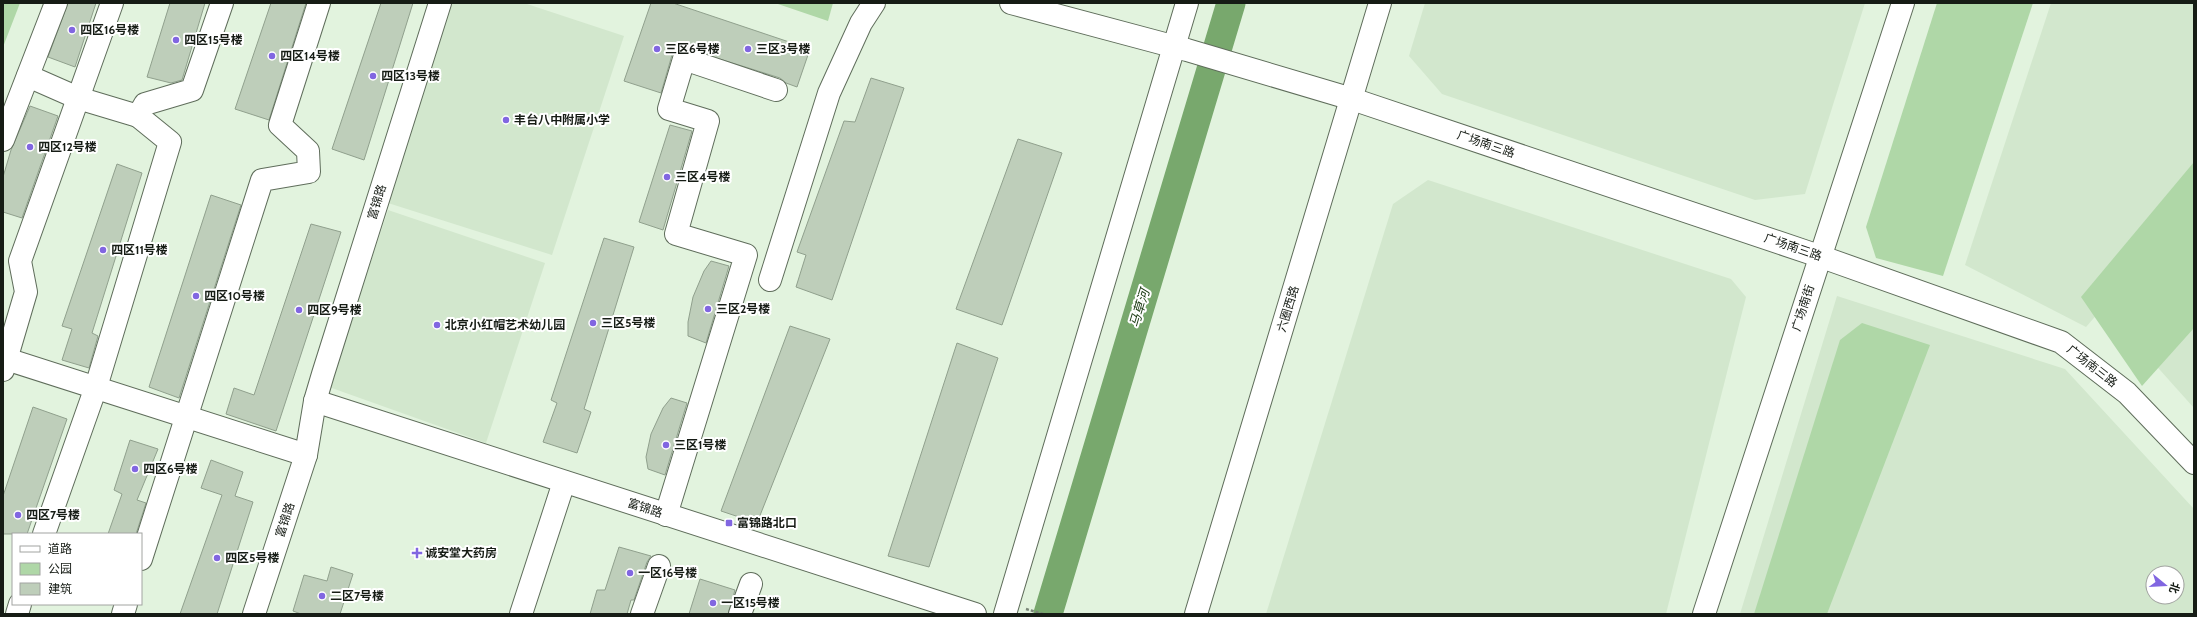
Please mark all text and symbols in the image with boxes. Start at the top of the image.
place label: 四区16号楼 [80,22,139,37]
marker: 四区16号楼 [67,25,77,35]
place label: 四区15号楼 [184,32,243,47]
marker: 四区15号楼 [171,35,181,45]
place label: 三区6号楼 [665,41,720,56]
place label: 三区3号楼 [756,41,810,56]
marker: 三区6号楼 [652,44,662,54]
marker: 三区3号楼 [743,44,753,54]
place label: 四区14号楼 [280,48,340,63]
marker: 四区14号楼 [267,51,277,61]
place label: 四区13号楼 [381,68,440,83]
marker: 四区13号楼 [368,71,378,81]
place label: 丰台八中附属小学 [514,112,610,127]
marker: 丰台八中附属小学 [501,115,511,125]
street label: 广场南三路 [1455,127,1517,160]
place label: 四区12号楼 [38,139,97,154]
marker: 四区12号楼 [25,142,35,152]
place label: 三区4号楼 [675,169,730,184]
marker: 三区4号楼 [662,172,672,182]
street label: 富锦路 [364,182,389,221]
street label: 广场南三路 [1762,230,1824,263]
place label: 四区11号楼 [111,242,168,257]
marker: 四区11号楼 [98,245,108,255]
street label: 广场南街 [1788,283,1817,333]
water label: 马草河 [1126,284,1153,329]
street label: 六圈西路 [1273,284,1302,334]
place label: 四区10号楼 [204,288,265,303]
marker: 四区10号楼 [191,291,201,301]
place label: 三区2号楼 [716,301,770,316]
place label: 四区9号楼 [307,302,362,317]
marker: 三区2号楼 [703,304,713,314]
marker: 四区9号楼 [294,305,304,315]
place label: 三区5号楼 [601,315,655,330]
place label: 北京小红帽艺术幼儿园 [445,317,565,332]
marker: 三区5号楼 [588,318,598,328]
marker: 北京小红帽艺术幼儿园 [432,320,442,330]
street label: 广场南三路 [2064,341,2121,390]
place label: 三区1号楼 [674,437,726,452]
marker: 三区1号楼 [661,440,671,450]
place label: 四区6号楼 [143,461,198,476]
marker: 四区6号楼 [130,464,140,474]
street label: 富锦路 [626,495,665,520]
street label: 富锦路 [272,500,297,539]
place label: 四区7号楼 [26,507,80,522]
marker: 四区7号楼 [13,510,23,520]
place label: 富锦路北口 [737,515,797,530]
marker: 富锦路北口 [724,518,734,528]
legend [12,533,142,605]
text: 道路 [48,541,72,556]
place label: 诚安堂大药房 [425,545,497,560]
marker: 诚安堂大药房 [412,548,422,558]
place label: 四区5号楼 [225,550,279,565]
marker: 四区5号楼 [212,553,222,563]
text: 公园 [48,561,72,576]
place label: 一区16号楼 [638,565,697,580]
north arrow [2145,565,2185,605]
marker: 一区16号楼 [625,568,635,578]
text: 建筑 [48,581,72,596]
text: 北 [2166,581,2183,595]
place label: 二区7号楼 [330,588,384,603]
marker: 二区7号楼 [317,591,327,601]
place label: 一区15号楼 [721,595,780,610]
marker: 一区15号楼 [708,598,718,608]

